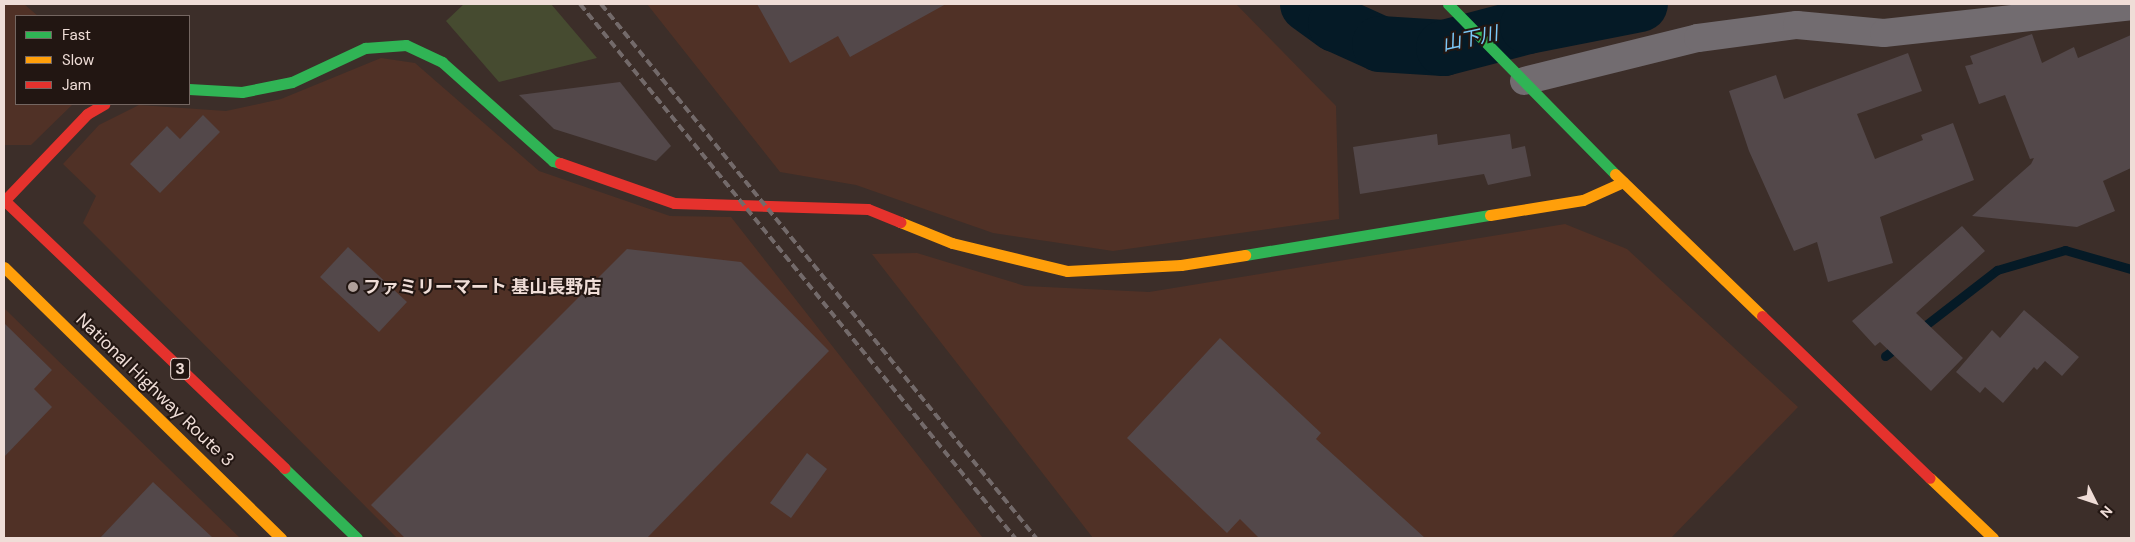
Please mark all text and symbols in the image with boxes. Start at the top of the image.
legend [15,15,190,105]
water label: 山下川 [1440,22,1500,56]
text: Fast [62,25,91,45]
text: Slow [62,50,94,70]
text: Jam [62,75,91,95]
place label: ファミリーマート 基山長野店 [363,276,601,298]
marker: ファミリーマート 基山長野店 [347,281,359,293]
street label: National Highway Route 3 [72,309,238,471]
road number: 3 [170,356,190,382]
north arrow [2070,477,2120,527]
text: N [2096,502,2116,522]

